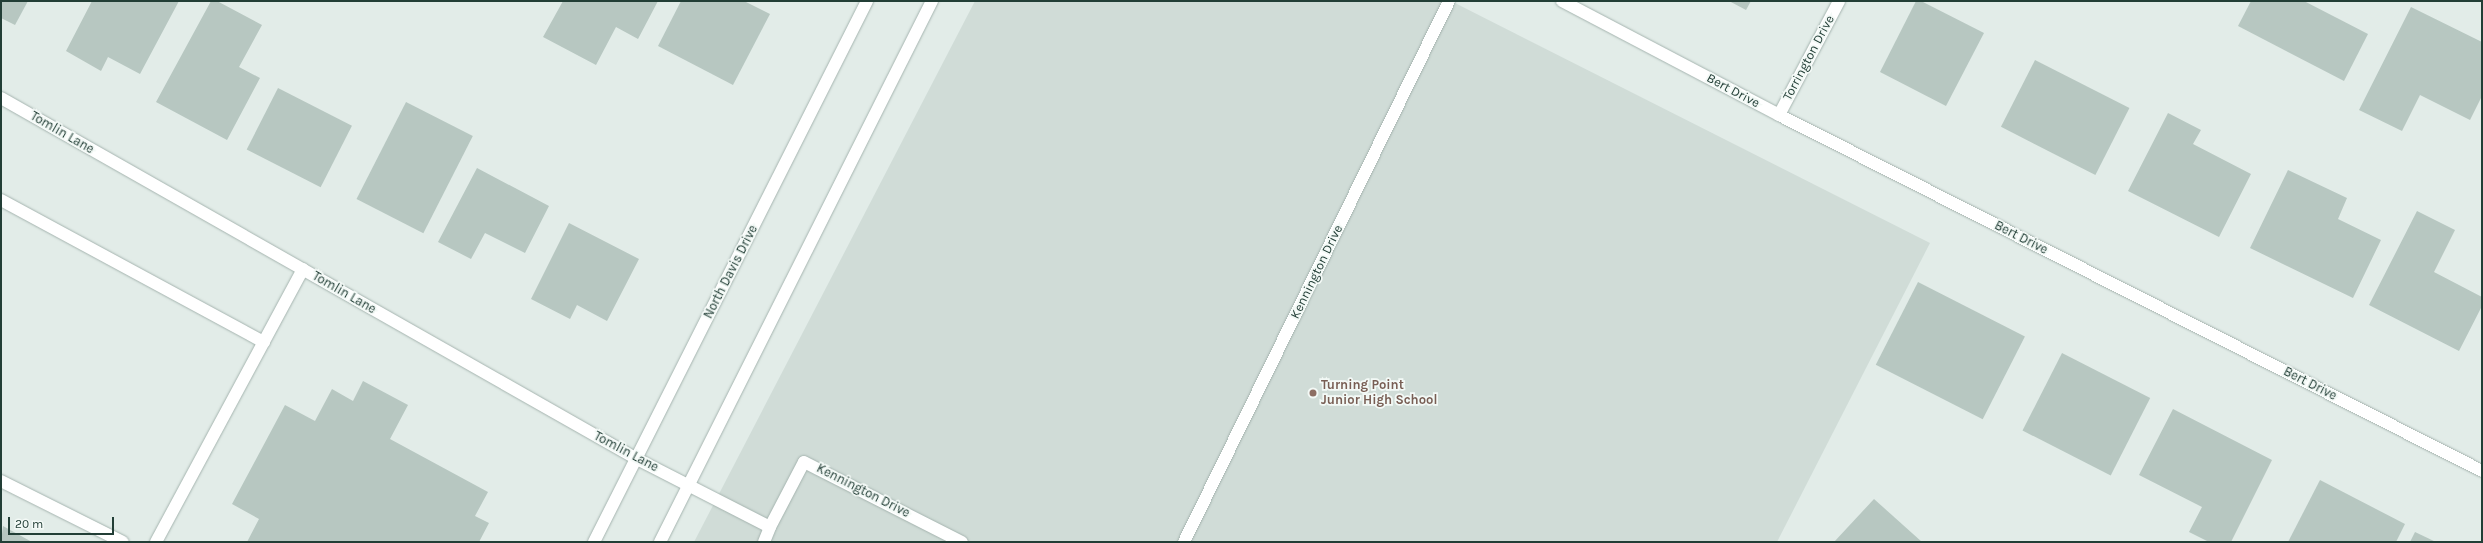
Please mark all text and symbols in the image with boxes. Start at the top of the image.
street label: Torrington Drive [1780,13,1838,103]
street label: Bert Drive [1704,71,1762,111]
street label: Tomlin Lane [27,109,97,157]
street label: Bert Drive [1992,218,2050,258]
street label: Kennington Drive [1287,222,1347,322]
street label: North Davis Drive [701,223,761,321]
street label: Tomlin Lane [309,269,379,317]
street label: Bert Drive [2281,364,2339,404]
place label: Turning Point Junior High School [1321,378,1437,409]
marker: Turning Point Junior High School [1308,388,1318,398]
street label: Tomlin Lane [591,428,661,476]
street label: Kennington Drive [814,461,912,521]
scale bar [10,509,116,535]
text: 20 m [15,517,43,531]

